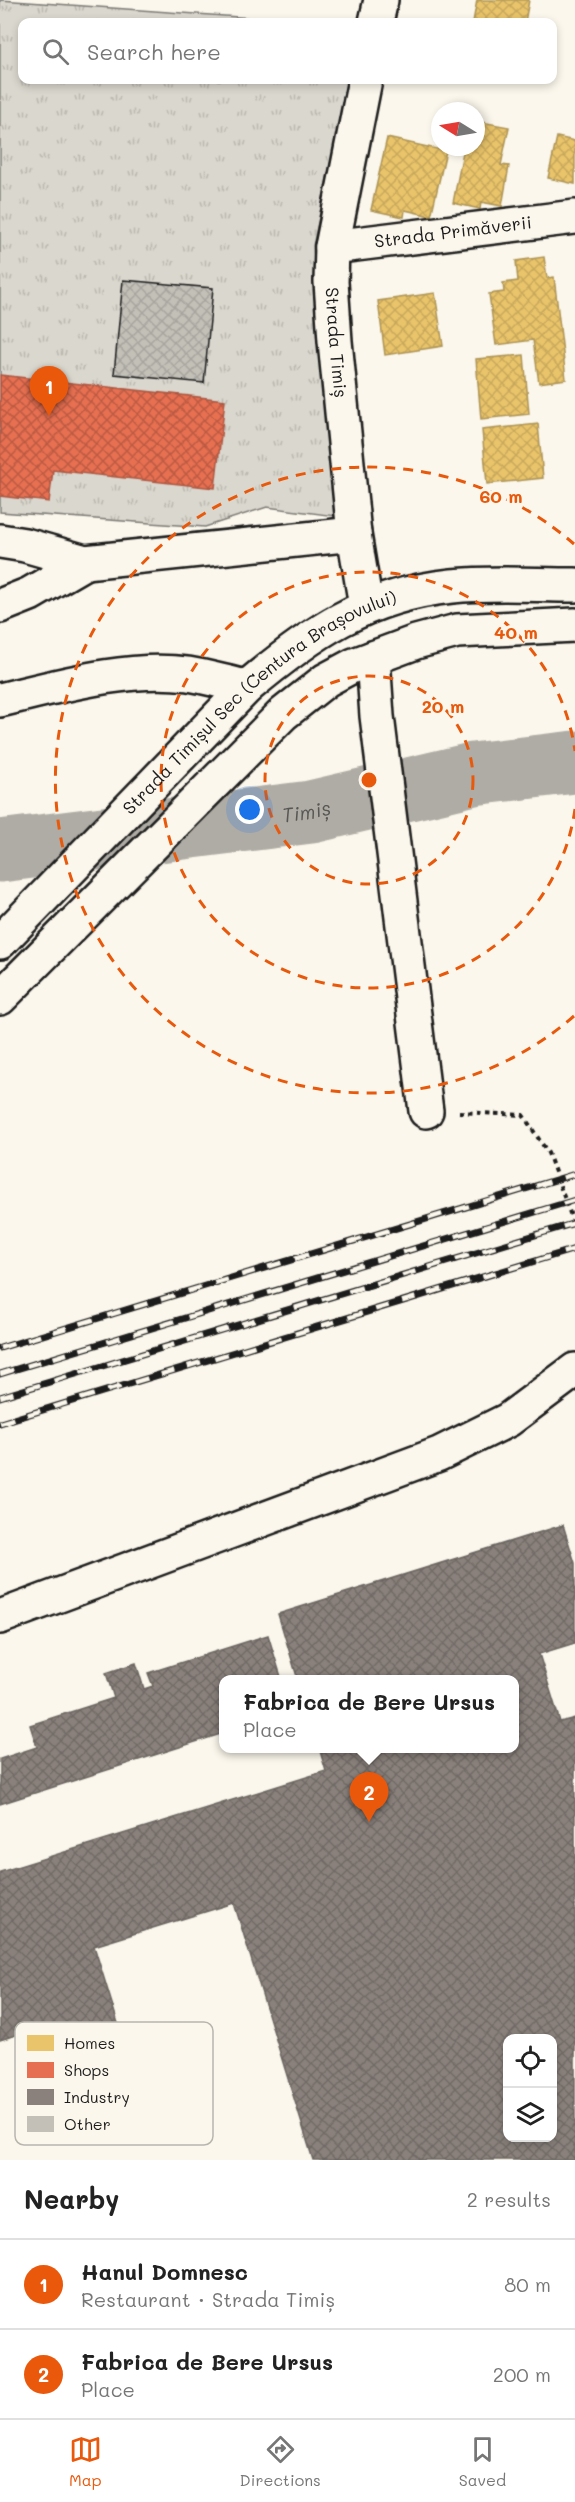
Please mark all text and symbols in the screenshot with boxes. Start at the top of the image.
search box [18,18,557,84]
icon: search [39,35,72,68]
text: Search here [87,37,221,66]
north arrow [431,102,485,156]
street label: Strada Primăverii [373,209,533,253]
street label: Strada Timiș [320,286,354,399]
pin: 1 [29,366,68,416]
text: 60 m [479,484,523,508]
street label: Strada Timișul Sec (Centura Brașovului) [118,591,406,823]
text: 40 m [494,620,538,644]
text: 20 m [422,694,464,718]
centre of rings [359,770,379,790]
your location [235,795,264,824]
water label: Timiș [281,795,333,827]
popup [219,1675,519,1753]
text: Fabrica de Bere Ursus [243,1687,495,1716]
text: Place [243,1716,297,1742]
pin: 2 [350,1772,388,1822]
legend [15,2022,213,2145]
text: Homes [64,2032,115,2053]
map controls [503,2034,557,2142]
button: locate [503,2034,557,2088]
text: Shops [64,2059,109,2080]
text: Industry [64,2086,130,2107]
button: layers [503,2088,557,2142]
text: Other [64,2113,111,2134]
text: Nearby [24,2182,119,2216]
text: 2 results [467,2186,551,2212]
text: Hanul Domnesc [81,2257,248,2286]
text: 1 [39,2271,48,2297]
text: 80 m [504,2271,551,2297]
text: Restaurant · Strada Timiș [81,2286,335,2312]
text: Fabrica de Bere Ursus [81,2347,333,2376]
text: 2 [38,2361,49,2387]
text: 200 m [493,2361,551,2387]
text: Place [81,2376,135,2402]
tab: Map [69,2433,102,2490]
tab: Directions [240,2433,321,2490]
tab: Saved [459,2433,506,2490]

